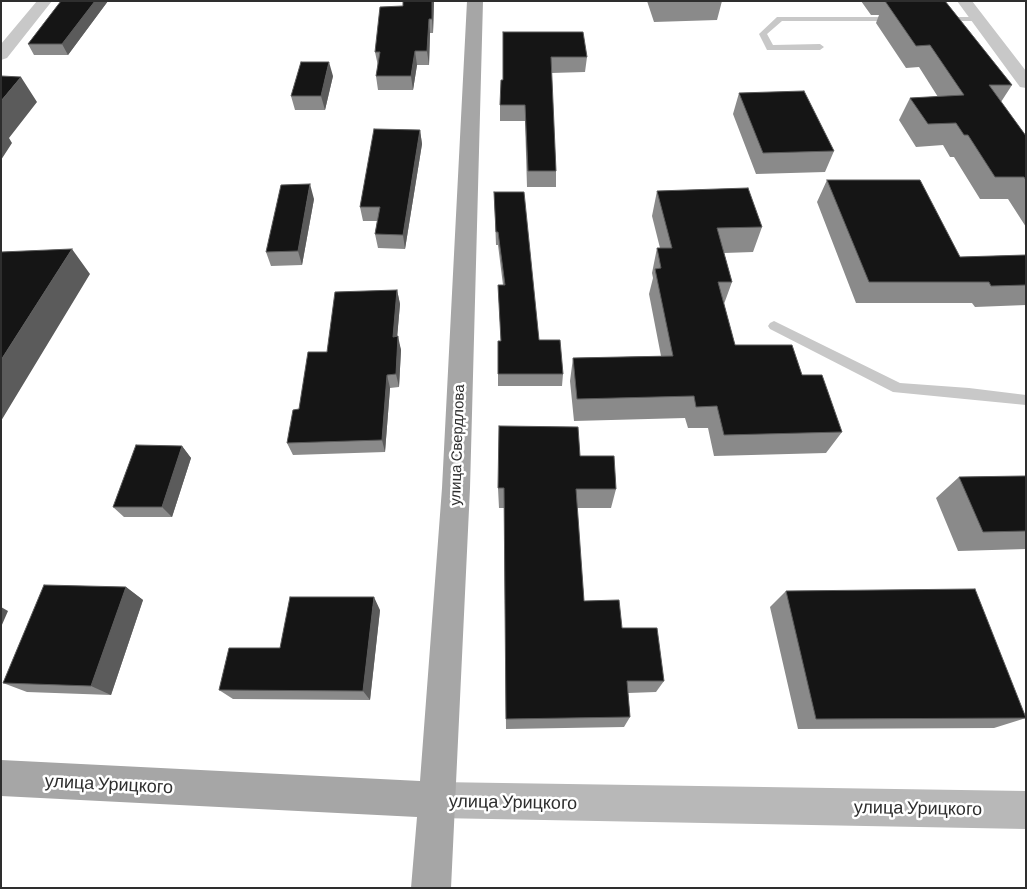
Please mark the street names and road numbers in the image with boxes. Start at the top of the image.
street label: улица Свердлова [446,384,468,506]
street label: улица Урицкого [44,770,174,798]
street label: улица Урицкого [449,790,577,814]
street label: улица Урицкого [854,796,982,820]

